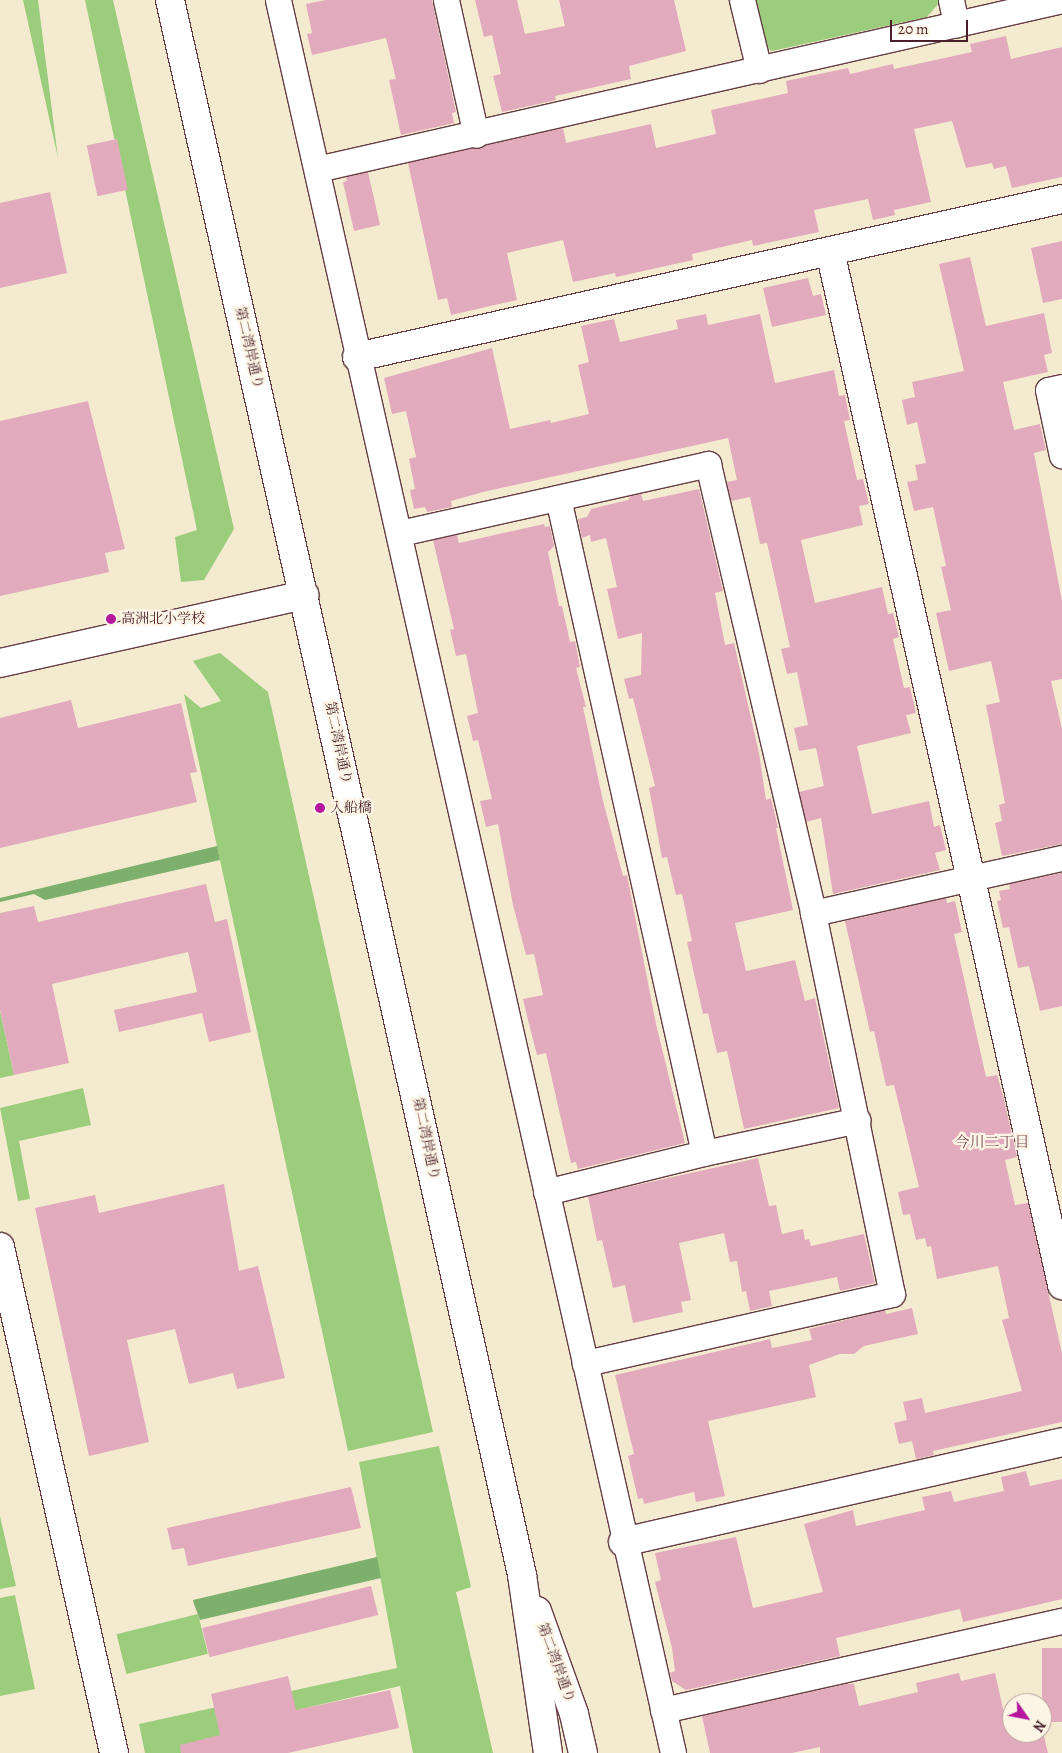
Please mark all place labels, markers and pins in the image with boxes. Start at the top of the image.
place label: 高洲北小学校 [121,611,205,627]
marker: 高洲北小学校 [105,613,117,625]
place label: 入船橋 [330,800,372,816]
marker: 入船橋 [314,802,326,814]

